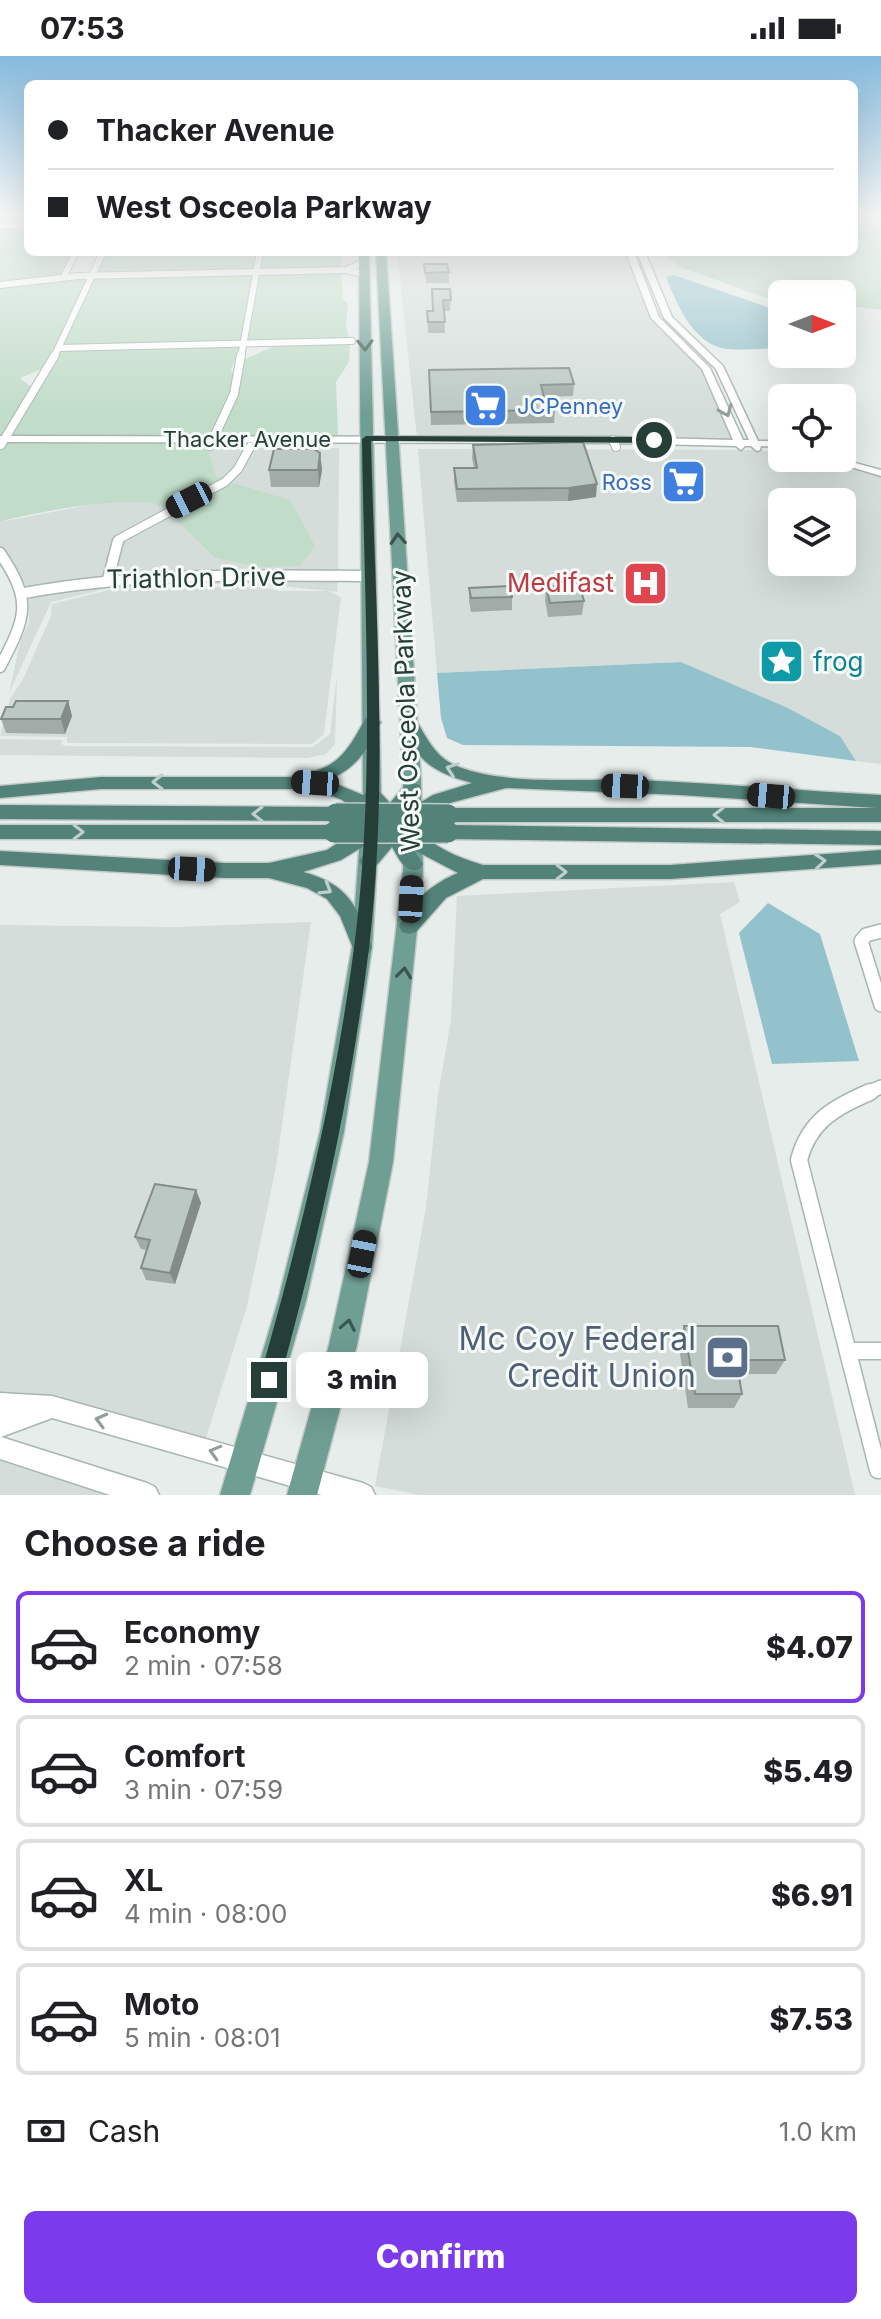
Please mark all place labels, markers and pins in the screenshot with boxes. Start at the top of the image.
supermarket icon: JCPenney [462,382,510,430]
place label: JCPenney [517,393,623,419]
supermarket icon: Ross [659,458,707,506]
place label: Ross [602,469,652,495]
hospital icon: Medifast [621,559,669,607]
place label: Medifast [507,567,614,598]
place icon: frog [758,638,806,686]
place label: frog [813,646,864,677]
place label: Mc Coy Federal Credit Union [459,1319,696,1395]
bank icon: Mc Coy Federal Credit Union [703,1333,751,1381]

